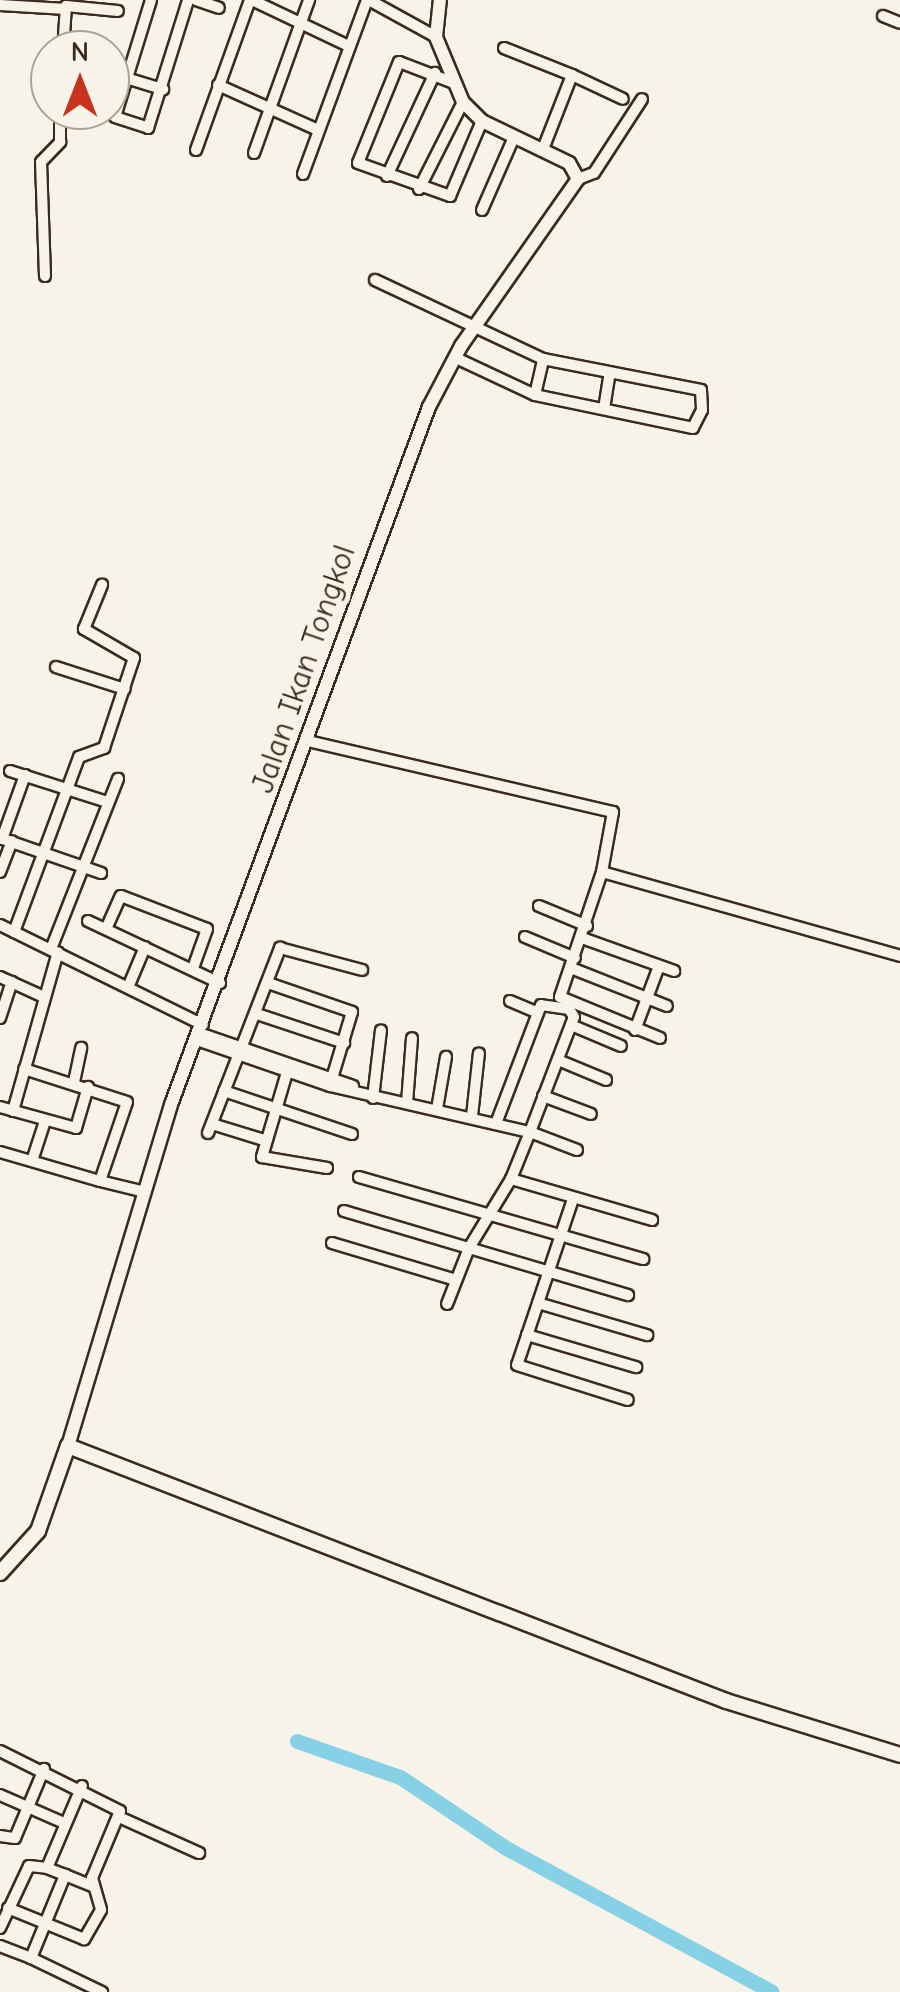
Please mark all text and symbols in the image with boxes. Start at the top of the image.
north arrow [30,30,130,130]
text: N [71,36,89,68]
street label: Jalan Ikan Tongkol [244,540,364,798]

